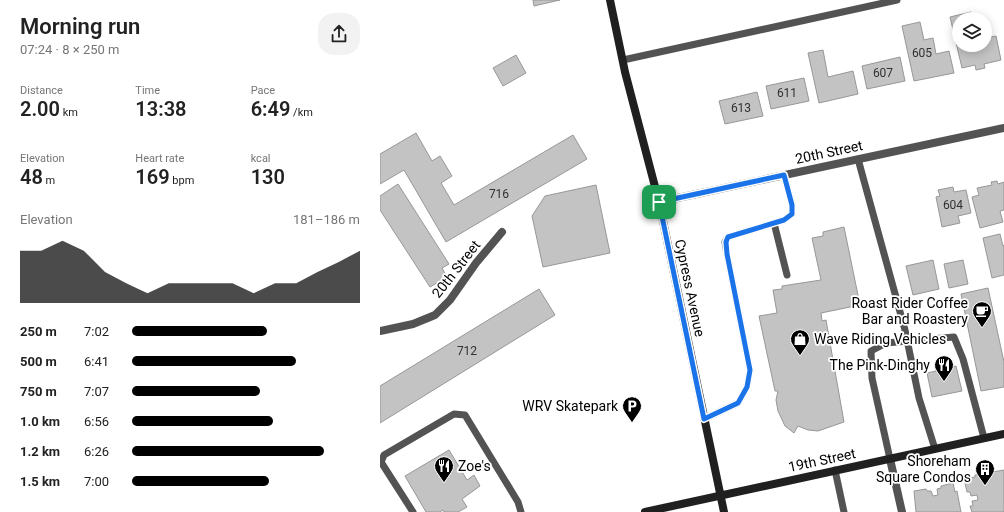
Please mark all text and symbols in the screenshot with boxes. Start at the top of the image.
map controls [952,12,992,52]
button: layers [952,12,992,52]
button: share [318,13,360,55]
text: Morning run [20,14,140,39]
text: 07:24 · 8 × 250 m [20,42,119,57]
house number: 605 [912,46,932,60]
house number: 607 [873,66,893,80]
text: Distance [20,84,63,97]
text: Time [135,84,160,97]
text: Pace [251,84,275,97]
house number: 611 [777,86,797,100]
text: 2.00 [20,97,60,121]
text: 13:38 [135,97,186,121]
text: 6:49 [251,97,290,121]
house number: 613 [731,101,751,115]
text: km [60,106,78,119]
text: /km [290,106,313,119]
street label: 20th Street [794,137,865,167]
text: Elevation [20,152,65,165]
text: Heart rate [135,152,184,165]
text: kcal [251,152,271,165]
text: 48 [20,165,43,189]
text: 169 [135,165,170,189]
text: 130 [251,165,285,189]
text: m [43,174,55,187]
text: bpm [170,174,194,187]
pin [642,185,676,219]
house number: 716 [489,187,509,201]
icon: arrive [648,191,670,213]
house number: 604 [943,198,963,212]
text: Elevation [20,212,73,227]
text: 181–186 m [293,212,360,227]
street label: 20th Street [429,237,484,301]
street label: Cypress Avenue [672,238,708,338]
place label: Roast Rider Coffee Bar and Roastery [851,295,968,327]
cafe icon: Roast Rider Coffee Bar and Roastery [971,300,993,328]
text: 250 m [20,324,57,339]
text: 7:02 [84,324,109,339]
shop icon: Wave Riding Vehicles [789,328,811,356]
place label: Wave Riding Vehicles [814,331,946,347]
house number: 712 [457,344,477,358]
text: 500 m [20,354,57,369]
text: 6:41 [84,354,109,369]
restaurant icon: The Pink-Dinghy [933,354,955,382]
place label: The Pink-Dinghy [830,357,930,373]
text: 750 m [20,384,57,399]
text: 7:07 [84,384,109,399]
parking icon: WRV Skatepark [621,395,643,423]
place label: WRV Skatepark [522,398,619,414]
text: 1.0 km [20,414,60,429]
text: 6:56 [84,414,109,429]
text: 1.2 km [20,444,60,459]
text: 6:26 [84,444,109,459]
street label: 19th Street [787,445,858,475]
place label: Shoreham Square Condos [876,453,971,485]
restaurant icon: Zoe's [433,455,455,483]
place label: Zoe's [458,458,491,474]
building icon: Shoreham Square Condos [974,458,996,486]
text: 1.5 km [20,474,60,489]
text: 7:00 [84,474,109,489]

